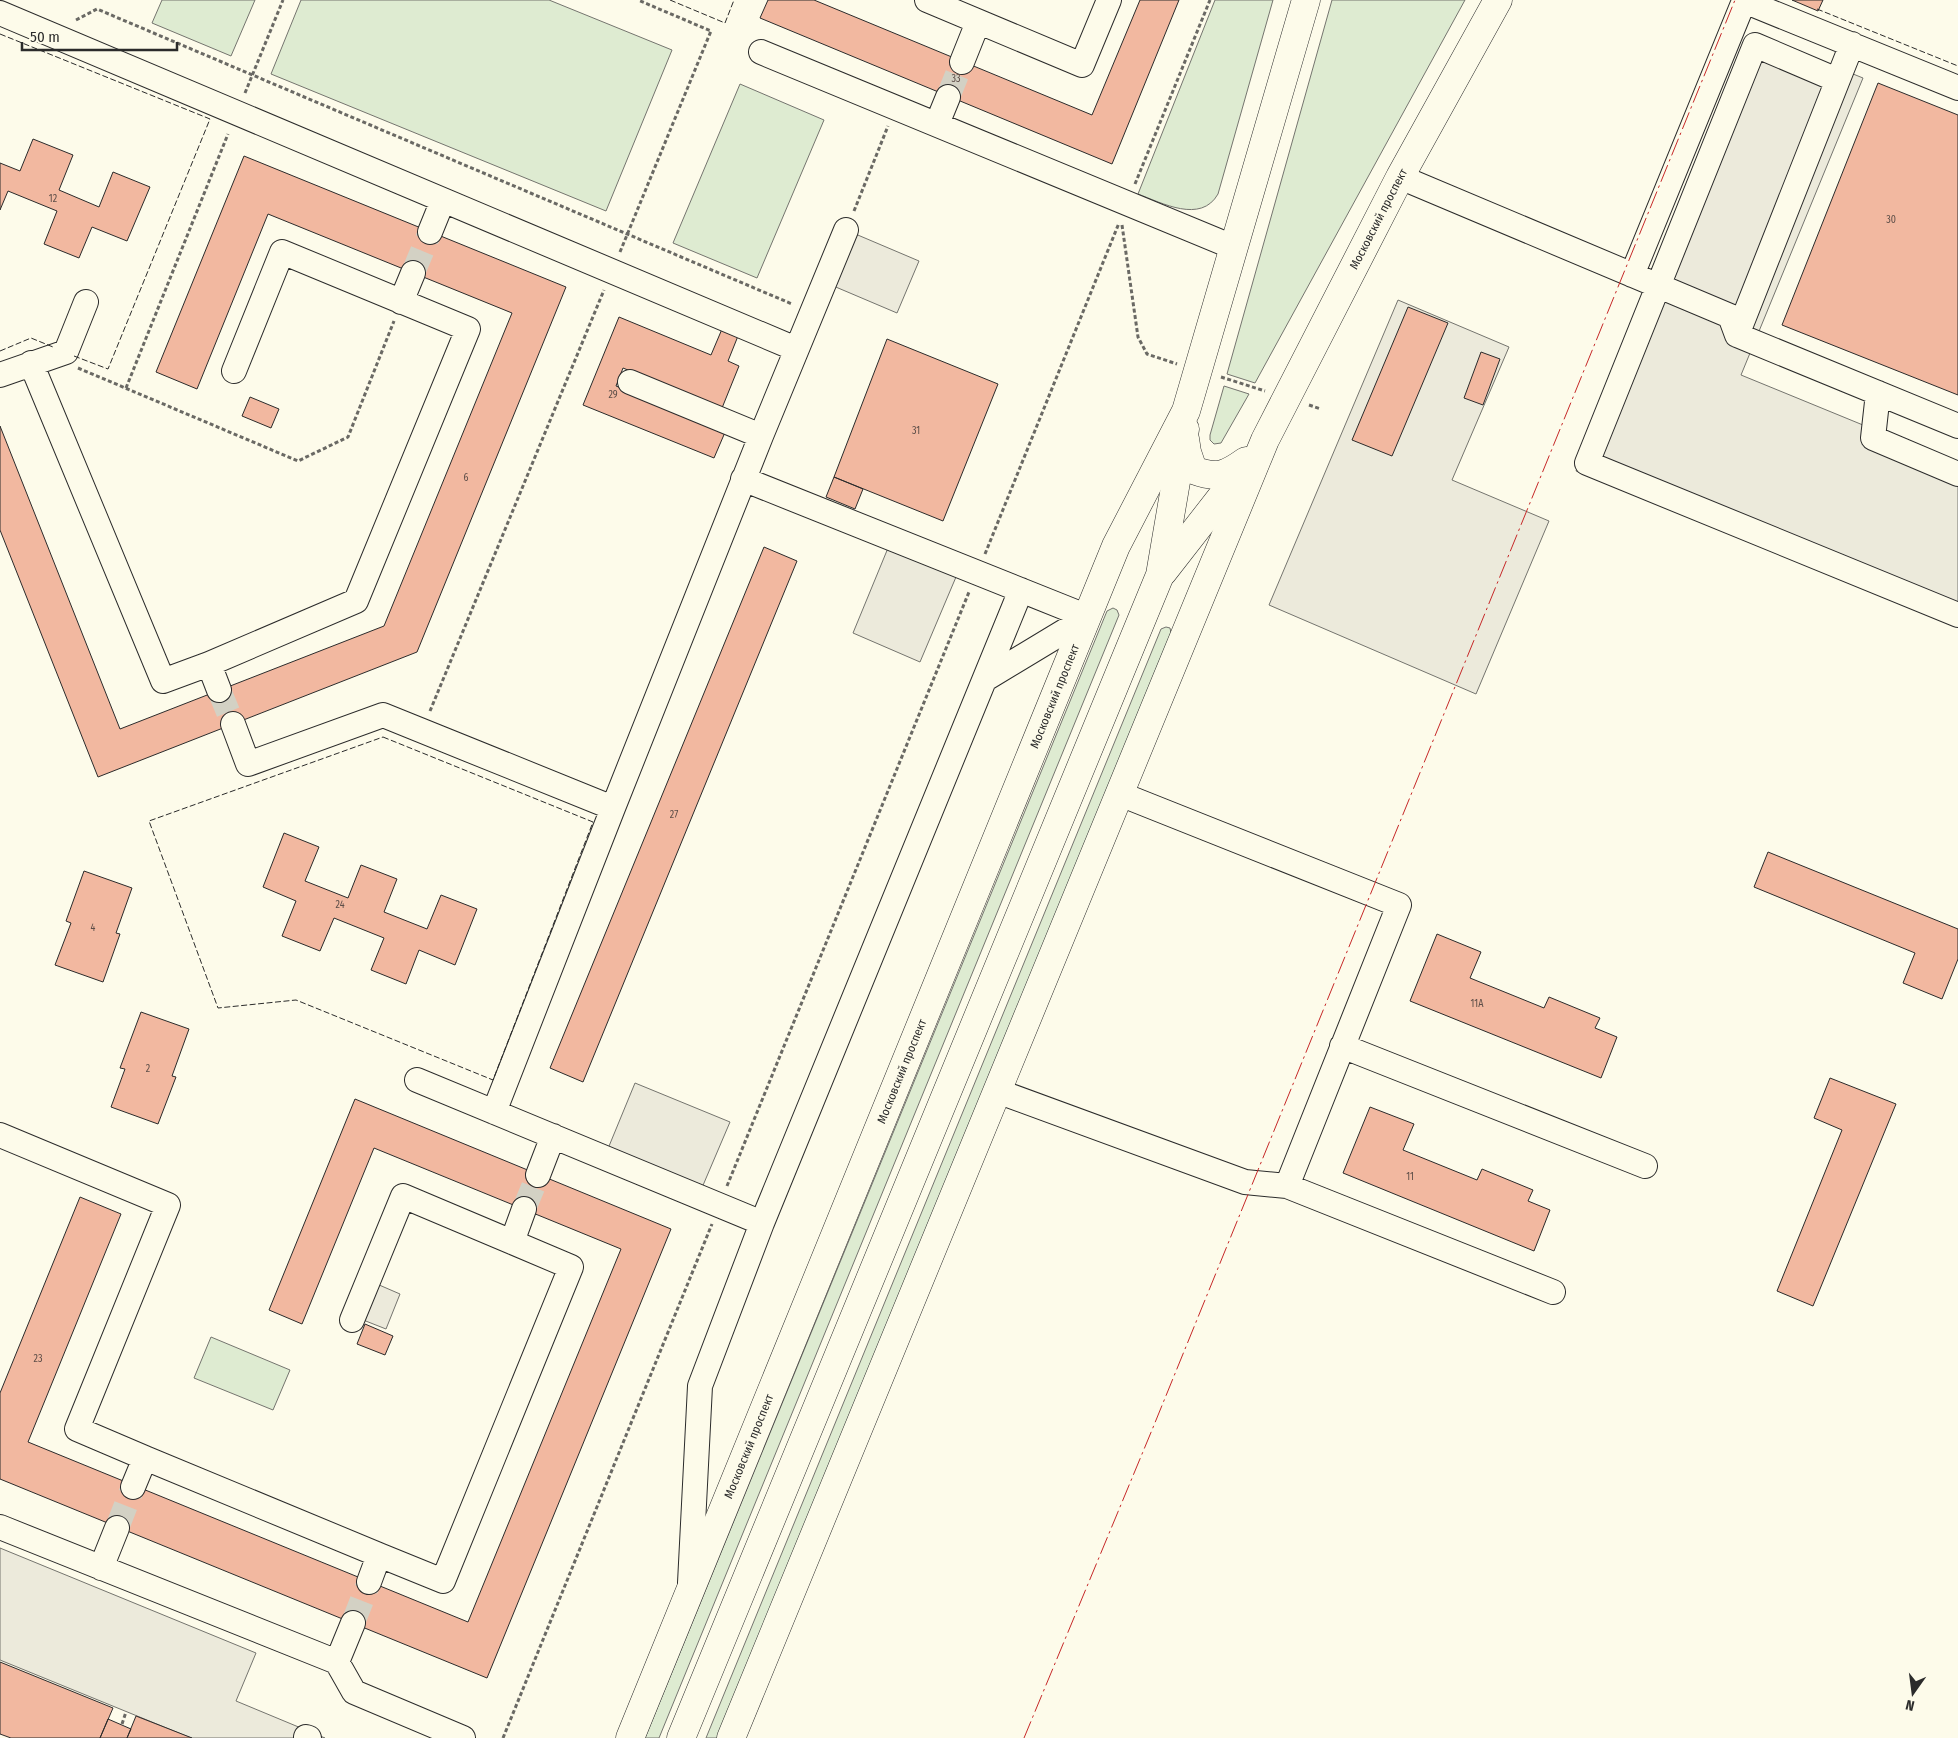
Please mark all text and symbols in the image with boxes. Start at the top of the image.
scale bar [22,20,178,52]
text: 50 m [30,28,60,46]
house number: 33 [951,73,961,85]
street label: Московский проспект [1347,166,1410,272]
house number: 12 [49,193,58,205]
house number: 30 [1886,214,1896,226]
house number: 29 [608,389,618,401]
house number: 31 [912,425,920,437]
house number: 6 [464,472,469,484]
street label: Московский проспект [1027,642,1082,750]
house number: 27 [670,809,678,821]
house number: 24 [335,899,345,911]
house number: 4 [91,922,96,934]
house number: 11А [1471,998,1484,1010]
street label: Московский проспект [874,1017,929,1126]
house number: 2 [146,1063,151,1075]
house number: 11 [1406,1171,1414,1183]
house number: 23 [34,1353,43,1365]
street label: Московский проспект [721,1392,776,1501]
north arrow [1888,1668,1938,1718]
text: N [1904,1696,1916,1714]

